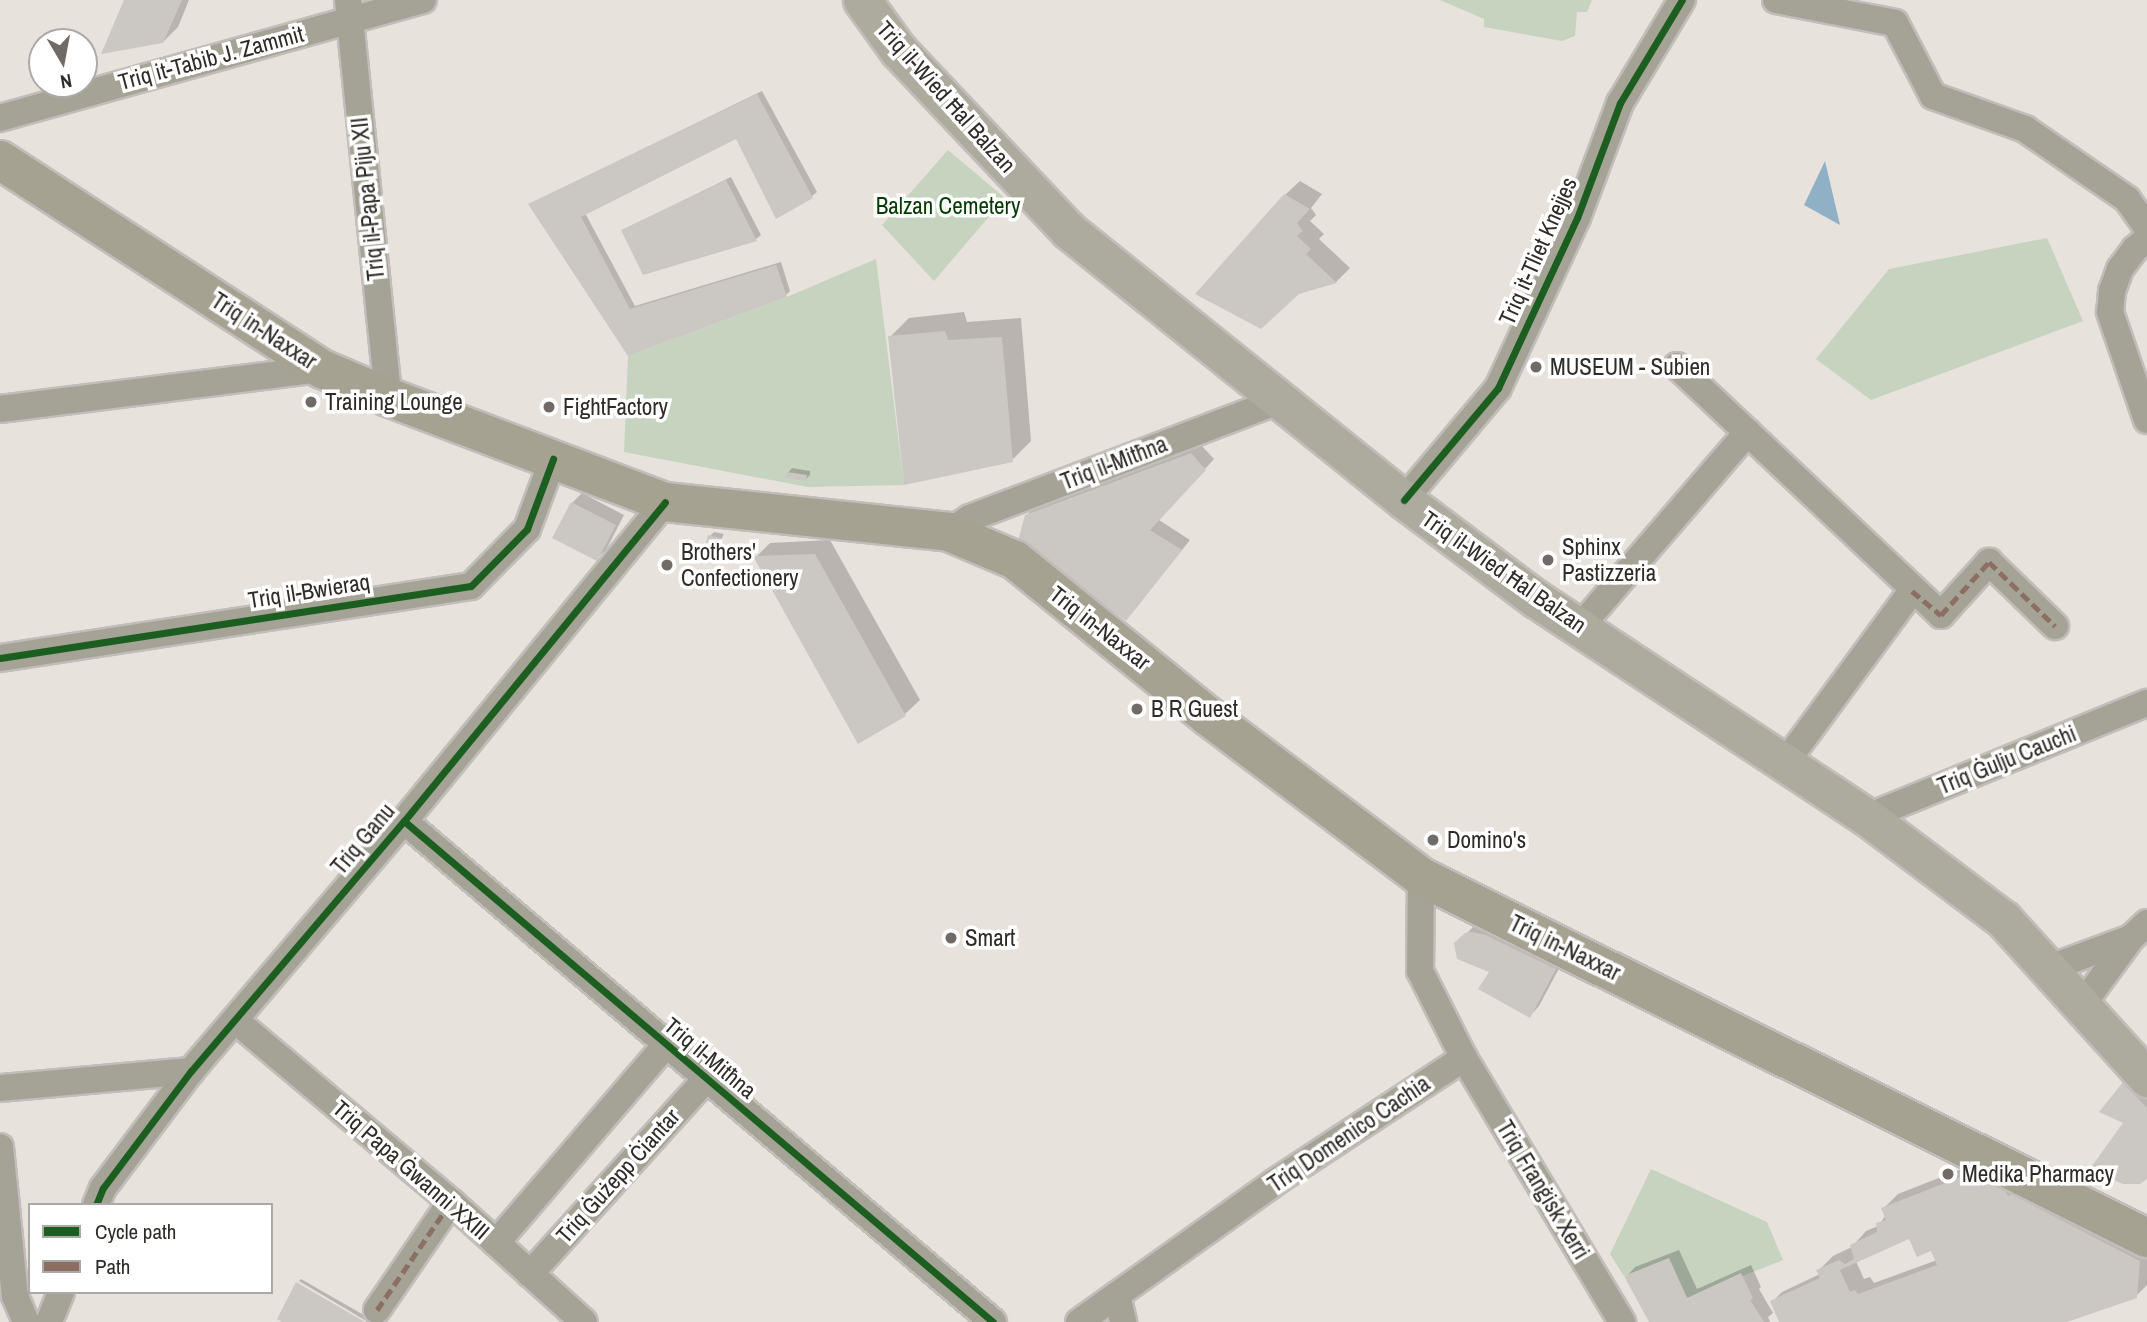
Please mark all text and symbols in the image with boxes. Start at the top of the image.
street label: Triq il-Wied Ħal Balzan [871,16,1021,178]
street label: Triq it-Tabib J. Zammit [115,20,307,96]
north arrow [28,28,98,98]
text: N [59,68,74,95]
street label: Triq il-Papa Piju XII [346,116,390,282]
street label: Triq it-Tliet Knejjes [1493,173,1583,329]
park label: Balzan Cemetery [876,192,1020,220]
street label: Triq in-Naxxar [206,287,322,375]
place label: MUSEUM - Subien [1550,353,1710,381]
marker: MUSEUM - Subien [1528,359,1544,375]
place label: Training Lounge [325,388,463,416]
place label: FightFactory [563,393,668,421]
marker: Training Lounge [303,394,319,410]
marker: FightFactory [541,399,557,415]
street label: Triq il-Mitħna [1057,430,1171,496]
street label: Triq il-Wied Ħal Balzan [1417,505,1591,639]
place label: Sphinx Pastizzeria [1562,533,1656,587]
place label: Brothers' Confectionery [681,538,798,592]
marker: Sphinx Pastizzeria [1540,552,1556,568]
marker: Brothers' Confectionery [659,557,675,573]
street label: Triq il-Bwieraq [246,568,372,614]
street label: Triq in-Naxxar [1044,580,1156,676]
place label: B R Guest [1151,695,1238,723]
marker: B R Guest [1129,701,1145,717]
street label: Triq Ġulju Cauchi [1934,720,2080,800]
street label: Triq Ganu [325,798,401,880]
place label: Domino's [1447,826,1526,854]
marker: Domino's [1425,832,1441,848]
street label: Triq in-Naxxar [1505,909,1625,987]
place label: Smart [965,924,1015,952]
marker: Smart [943,930,959,946]
street label: Triq il-Mitħna [658,1012,762,1104]
street label: Triq Domenico Cachia [1263,1070,1435,1198]
street label: Triq Papa Ġwanni XXIII [327,1094,495,1246]
street label: Triq Ġużepp Ċiantar [550,1103,686,1249]
street label: Triq Franġisk Xerri [1491,1116,1595,1264]
place label: Medika Pharmacy [1962,1160,2114,1188]
marker: Medika Pharmacy [1940,1166,1956,1182]
legend [28,1203,273,1294]
text: Cycle path [95,1217,176,1246]
text: Path [95,1252,130,1281]

